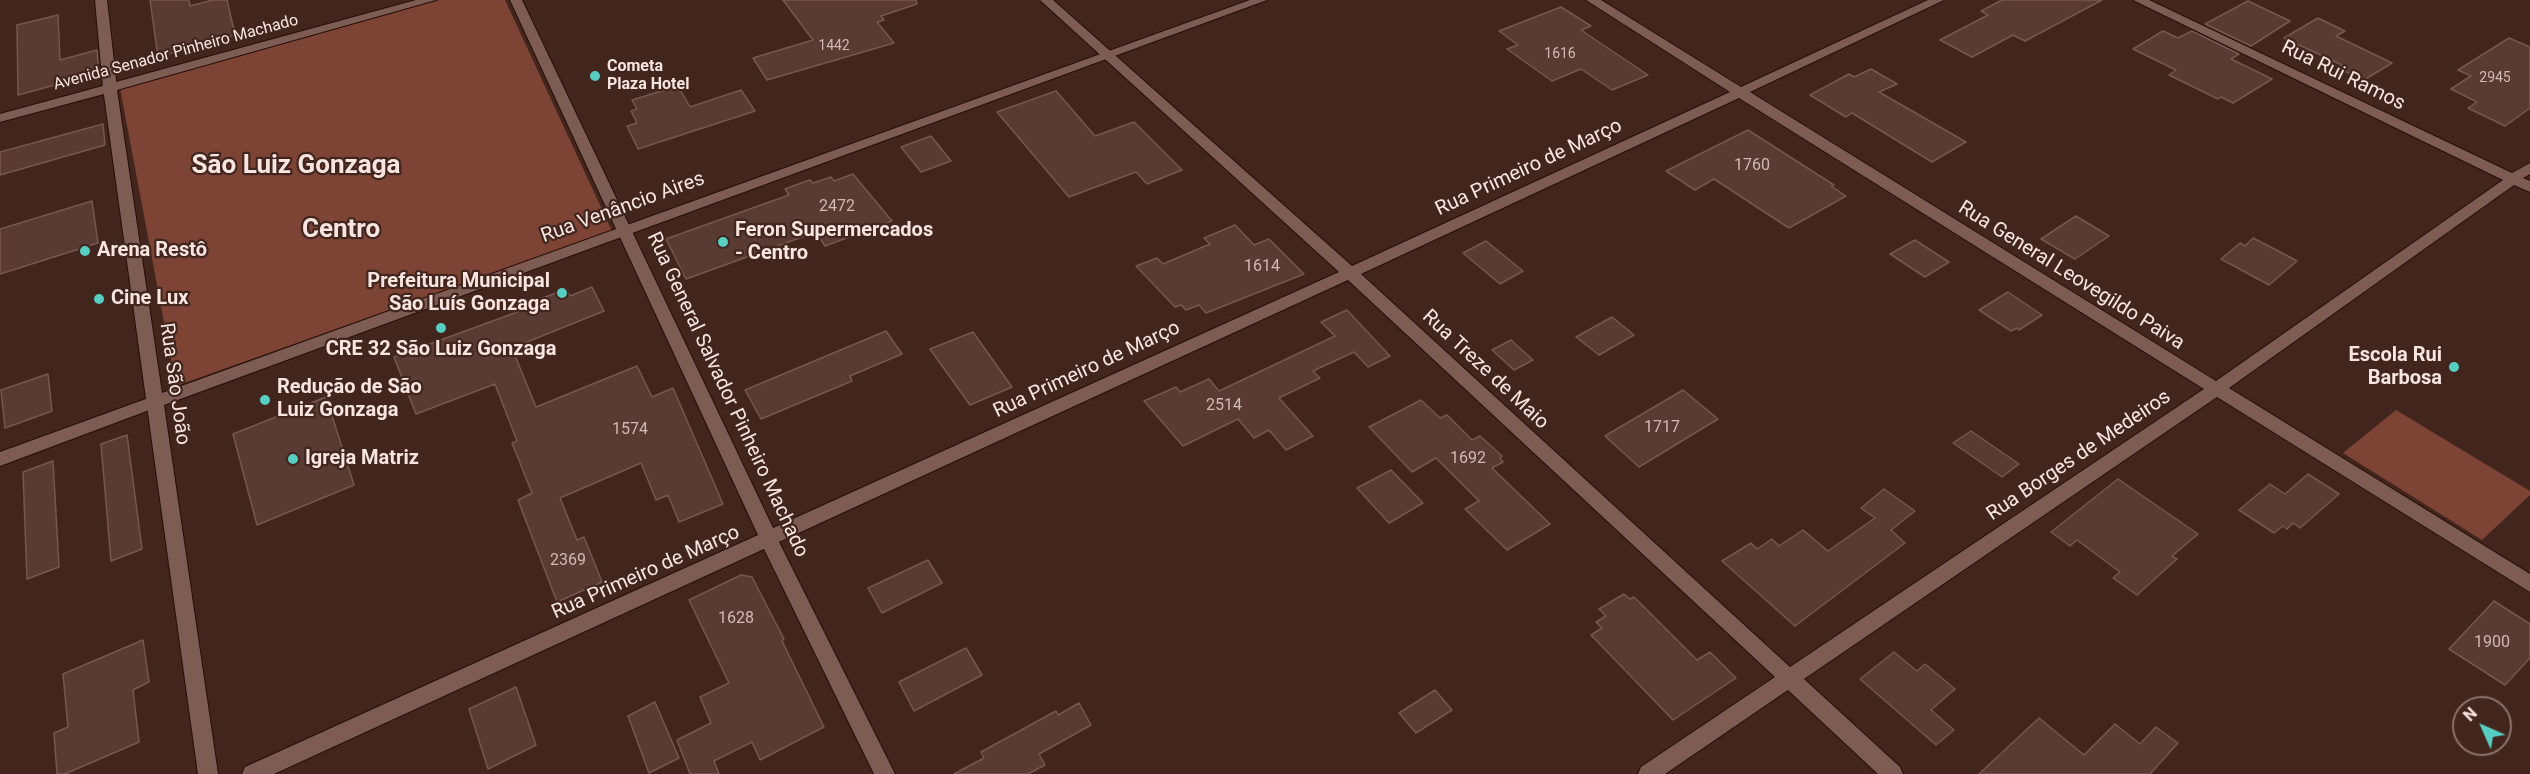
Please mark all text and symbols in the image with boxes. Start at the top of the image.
street label: Avenida Senador Pinheiro Machado [51,11,301,95]
street label: Rua Rui Ramos [2277,36,2409,116]
house number: 1442 [818,38,850,54]
house number: 1616 [1544,46,1576,62]
place label: Cometa Plaza Hotel [607,57,689,95]
marker: Cometa Plaza Hotel [588,69,602,83]
house number: 2945 [2479,70,2511,86]
street label: Rua Primeiro de Março [1432,114,1626,222]
district label: São Luiz Gonzaga [192,150,400,182]
house number: 1760 [1734,156,1770,176]
street label: Rua Venâncio Aires [538,167,708,249]
street label: Rua General Leovegildo Paiva [1953,196,2189,356]
house number: 2472 [819,197,855,217]
district label: Centro [302,214,380,246]
place label: Feron Supermercados - Centro [735,219,933,266]
street label: Rua General Salvador Pinheiro Machado [641,229,813,561]
marker: Feron Supermercados - Centro [716,235,730,249]
place label: Arena Restô [97,239,207,263]
marker: Arena Restô [78,244,92,258]
house number: 1614 [1244,257,1280,277]
place label: Prefeitura Municipal São Luís Gonzaga [367,270,550,317]
marker: Prefeitura Municipal São Luís Gonzaga [555,286,569,300]
place label: Cine Lux [111,287,188,311]
marker: Cine Lux [92,292,106,306]
street label: Rua Treze de Maio [1417,305,1553,435]
street label: Rua Primeiro de Março [990,316,1184,424]
street label: Rua São João [154,321,194,447]
marker: CRE 32 São Luiz Gonzaga [434,321,448,335]
place label: CRE 32 São Luiz Gonzaga [326,338,556,362]
place label: Escola Rui Barbosa [2348,344,2442,391]
marker: Escola Rui Barbosa [2447,360,2461,374]
place label: Redução de São Luiz Gonzaga [277,376,422,423]
street label: Rua Borges de Medeiros [1982,385,2176,527]
marker: Redução de São Luiz Gonzaga [258,393,272,407]
house number: 2514 [1206,396,1242,416]
house number: 1717 [1644,418,1680,438]
house number: 1574 [612,420,648,440]
place label: Igreja Matriz [305,447,419,471]
house number: 1692 [1450,449,1486,469]
marker: Igreja Matriz [286,452,300,466]
street label: Rua Primeiro de Março [548,521,744,625]
house number: 2369 [550,551,586,571]
house number: 1628 [718,609,754,629]
house number: 1900 [2474,633,2510,653]
north arrow [2452,696,2512,756]
text: N [2460,704,2481,725]

